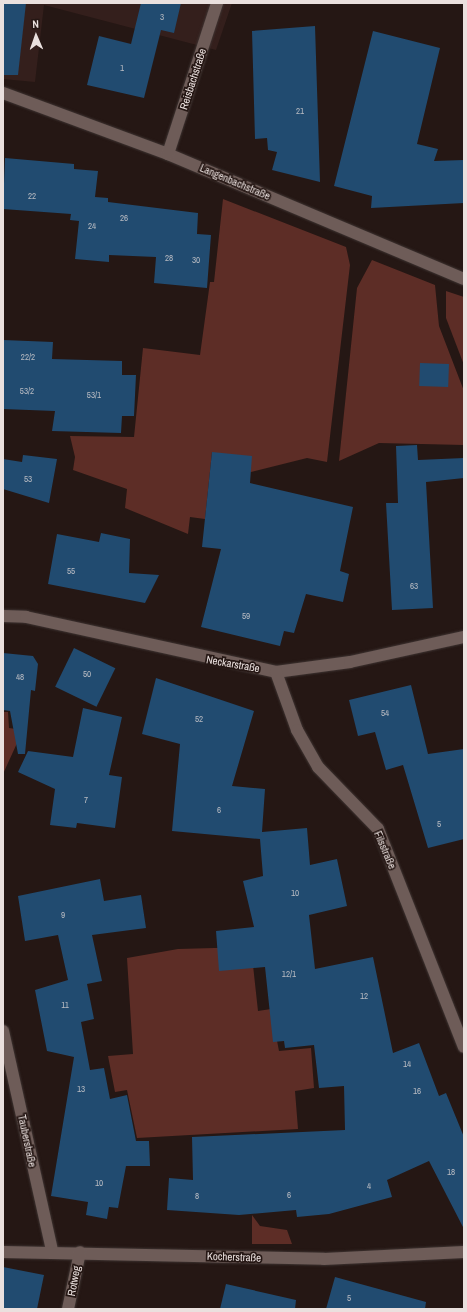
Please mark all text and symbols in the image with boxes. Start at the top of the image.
house number: 3 [160,12,164,22]
north arrow [16,16,56,56]
text: N [32,17,39,31]
street label: Reisbachstraße [177,47,209,111]
house number: 1 [120,63,124,73]
house number: 21 [296,106,304,116]
street label: Langenbachstraße [198,161,272,203]
house number: 22 [28,191,36,201]
house number: 26 [120,213,128,223]
house number: 24 [88,221,96,231]
house number: 28 [165,253,173,263]
house number: 30 [192,255,200,265]
house number: 22/2 [21,352,35,362]
house number: 53/2 [20,386,34,396]
house number: 53/1 [87,390,101,400]
house number: 53 [24,474,32,484]
house number: 55 [67,566,75,576]
house number: 63 [410,581,418,591]
house number: 59 [242,611,250,621]
street label: Neckarstraße [205,653,261,675]
house number: 50 [83,669,91,679]
house number: 48 [16,672,24,682]
house number: 54 [381,708,389,718]
house number: 52 [195,714,203,724]
house number: 7 [84,795,88,805]
house number: 6 [217,805,221,815]
house number: 5 [437,819,441,829]
street label: Filsstraße [371,829,399,871]
house number: 10 [291,888,299,898]
house number: 9 [61,910,65,920]
house number: 12/1 [282,969,296,979]
house number: 12 [360,991,368,1001]
house number: 11 [61,1000,69,1010]
house number: 14 [403,1059,411,1069]
house number: 13 [77,1084,85,1094]
house number: 16 [413,1086,421,1096]
street label: Tauberstraße [15,1114,39,1168]
house number: 18 [447,1167,455,1177]
house number: 10 [95,1178,103,1188]
house number: 4 [367,1181,371,1191]
house number: 6 [287,1190,291,1200]
house number: 8 [195,1191,199,1201]
street label: Kocherstraße [207,1249,261,1265]
street label: Rotweg [65,1265,83,1297]
house number: 5 [347,1293,351,1303]

